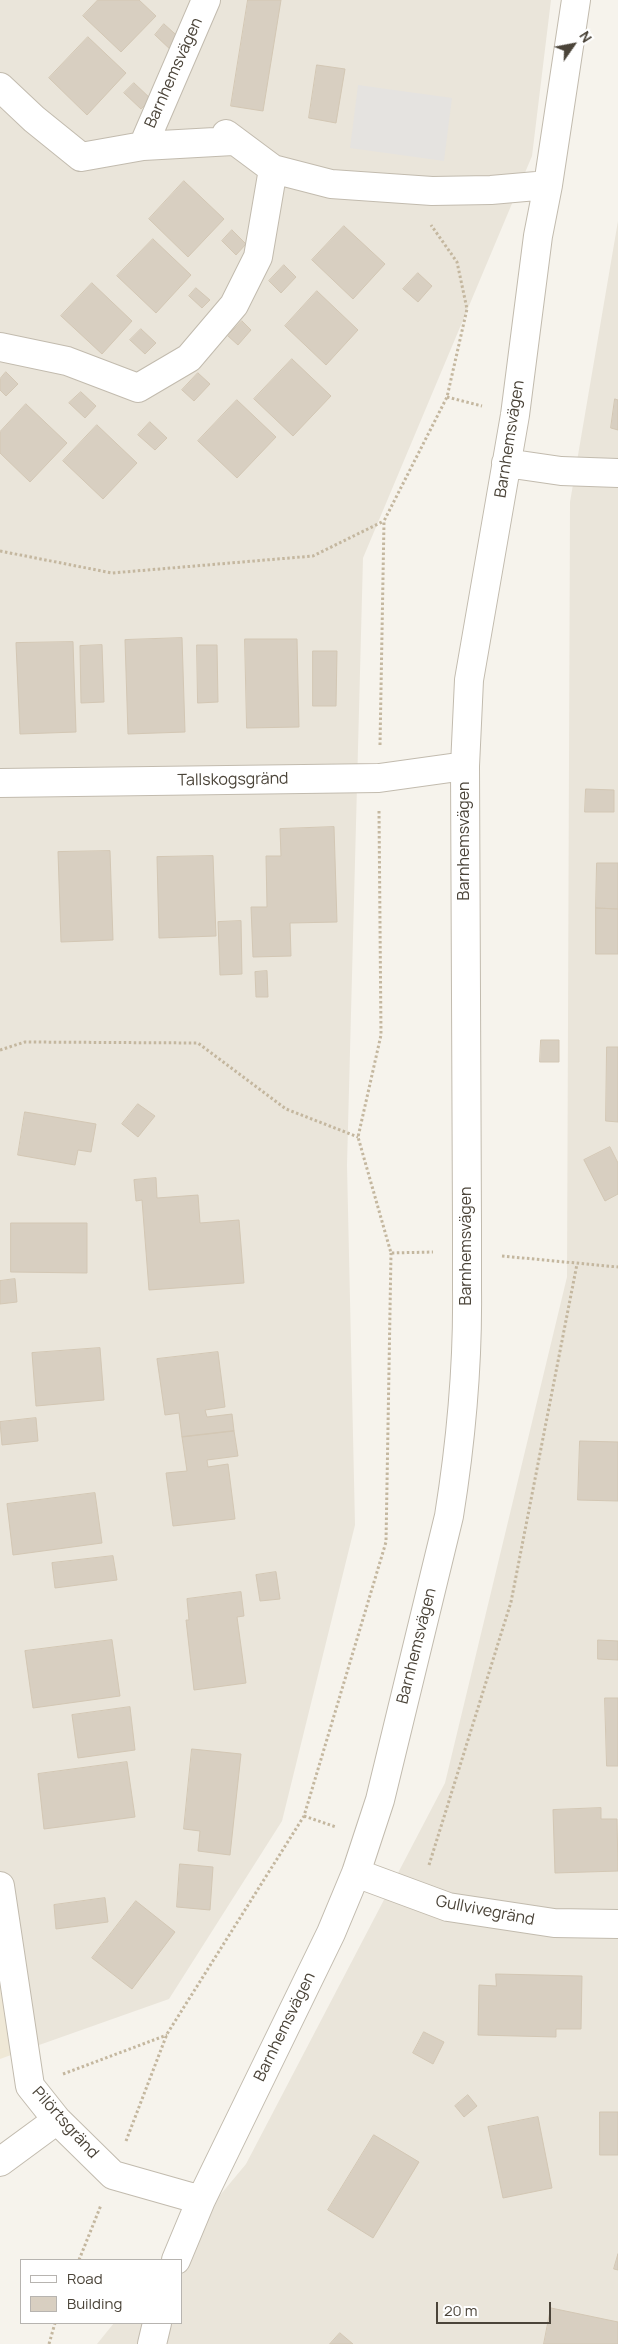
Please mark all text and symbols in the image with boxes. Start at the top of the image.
street label: Barnhemsvägen [141,15,207,131]
north arrow [548,20,598,70]
text: N [575,27,597,46]
street label: Barnhemsvägen [491,379,529,499]
street label: Tallskogsgränd [177,769,289,791]
street label: Barnhemsvägen [455,782,475,900]
street label: Barnhemsvägen [457,1187,477,1305]
street label: Barnhemsvägen [393,1586,441,1706]
street label: Gullvivegränd [434,1892,536,1930]
street label: Barnhemsvägen [250,1969,320,2085]
street label: Pilörtsgränd [28,2083,102,2163]
legend [20,2259,182,2324]
text: Road [67,2268,103,2289]
scale bar [438,2292,553,2324]
text: Building [67,2293,122,2314]
text: 20 m [444,2300,477,2321]

